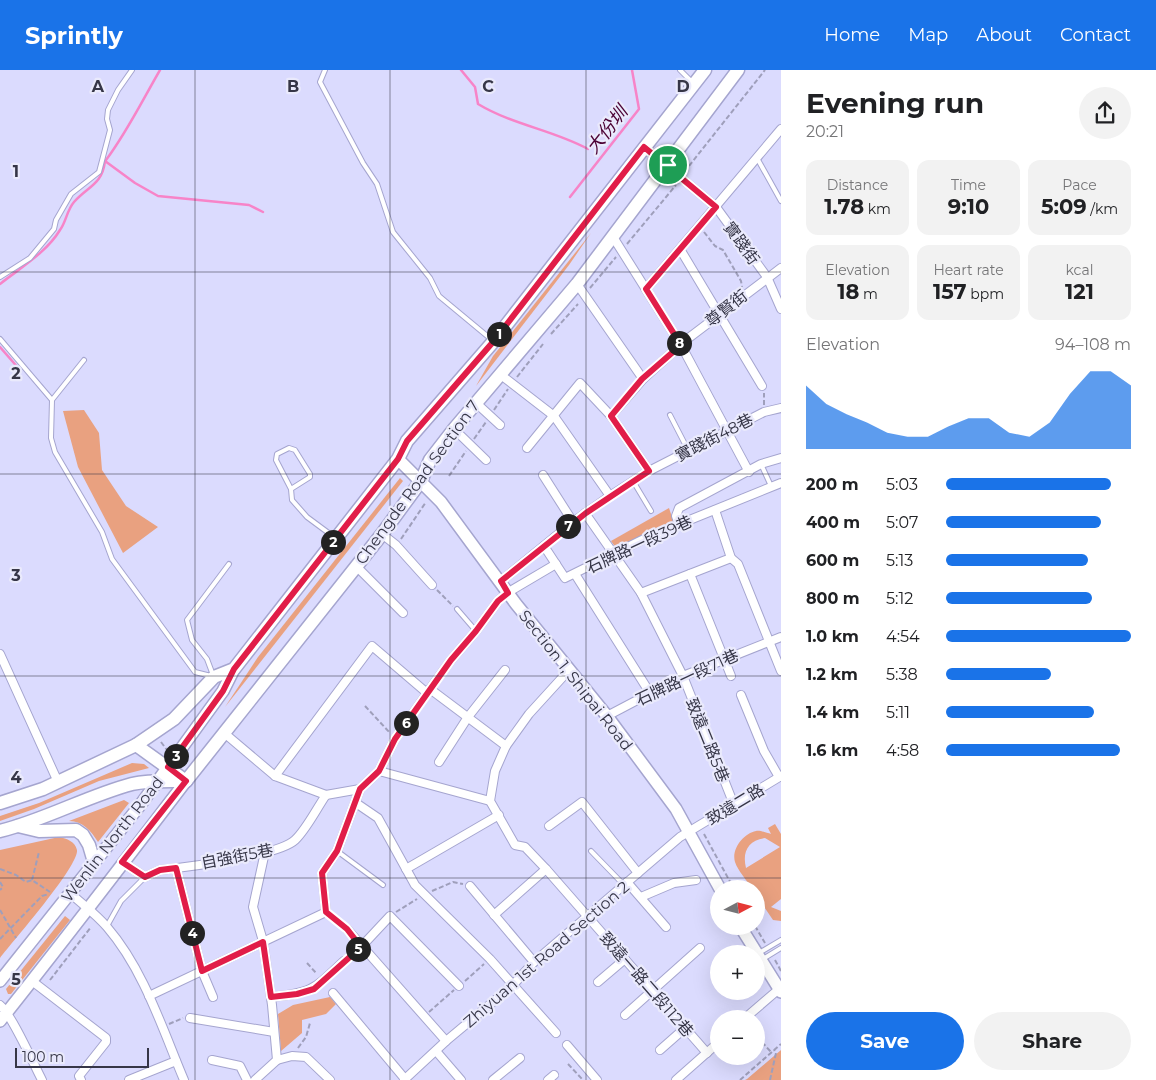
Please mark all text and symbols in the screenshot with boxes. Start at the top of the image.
text: Sprintly [25,21,123,50]
text: Home [824,24,880,46]
text: Map [908,24,948,46]
text: About [976,24,1032,46]
text: Contact [1060,24,1131,46]
text: A [91,77,105,96]
text: B [287,77,299,96]
text: C [482,77,494,96]
text: D [676,77,690,96]
text: Evening run [806,86,984,120]
button: share [1079,87,1131,139]
water label: 大份圳 [582,100,634,158]
text: 20:21 [806,122,844,141]
pin [647,144,689,186]
icon: arrive [654,151,682,179]
text: 1 [13,162,19,181]
text: Distance [827,176,888,194]
text: Time [951,176,986,194]
text: Pace [1062,176,1097,194]
text: 1.78 [824,194,864,219]
text: 9:10 [948,194,989,219]
text: 5:09 [1041,194,1087,219]
text: km [864,200,891,218]
text: /km [1087,200,1118,218]
street label: 實踐街 [720,218,763,268]
text: Elevation [825,261,890,279]
text: Heart rate [933,261,1004,279]
text: kcal [1066,261,1093,279]
text: 18 [837,279,859,304]
text: 157 [933,279,966,304]
text: 121 [1065,279,1094,304]
text: m [859,285,878,303]
text: bpm [966,285,1004,303]
street label: 尊賢街 [702,286,751,331]
pin: 1 [486,322,512,346]
text: 1 [497,325,502,343]
pin: 8 [666,330,692,356]
text: 8 [675,334,684,352]
text: Elevation [806,335,880,354]
text: 94–108 m [1055,335,1131,354]
text: 2 [11,364,21,383]
street label: Chengde Road Section 7 [351,397,483,568]
street label: 實踐街48巷 [672,410,756,465]
text: 200 m [806,475,858,494]
text: 5:03 [886,475,918,494]
street label: 石牌路一段39巷 [583,512,695,577]
text: 400 m [806,513,860,532]
text: 5:07 [886,513,918,532]
pin: 7 [556,514,580,538]
text: 7 [564,517,573,535]
pin: 2 [320,530,346,554]
text: 2 [329,533,338,551]
text: 600 m [806,551,859,570]
text: 5:13 [886,551,913,570]
text: 3 [10,566,21,585]
text: 800 m [806,589,860,608]
text: 5:12 [886,589,913,608]
street label: Section 1, Shipai Road [515,606,636,754]
text: 1.0 km [806,627,859,646]
text: 4:54 [886,627,920,646]
street label: 石牌路一段71巷 [633,645,742,710]
text: 1.2 km [806,665,858,684]
text: 5:38 [886,665,918,684]
street label: 致遠二路5巷 [682,695,733,785]
text: 1.4 km [806,703,859,722]
text: 5:11 [886,703,910,722]
pin: 6 [394,710,418,736]
text: 6 [402,714,411,732]
text: 1.6 km [806,741,858,760]
text: 4:58 [886,741,919,760]
pin: 3 [164,744,188,768]
text: 3 [172,747,181,765]
text: 4 [10,768,22,787]
street label: Wenlin North Road [57,773,167,906]
street label: 致遠二路 [703,780,768,829]
street label: 自強街5巷 [199,840,275,873]
street label: Zhiyuan 1st Road Section 2 [460,877,633,1031]
north arrow [710,880,765,935]
map controls [710,880,765,1065]
pin: 4 [180,920,204,946]
text: 4 [188,924,197,942]
street label: 致遠一路二段112巷 [596,928,697,1041]
pin: 5 [346,936,370,962]
text: 5 [354,940,363,958]
button: + [710,945,765,1000]
text: 5 [11,970,21,989]
button: − [710,1010,765,1065]
button: Save [806,1012,964,1070]
button: Share [974,1012,1131,1070]
scale bar [15,1045,149,1068]
text: 100 m [22,1048,64,1066]

